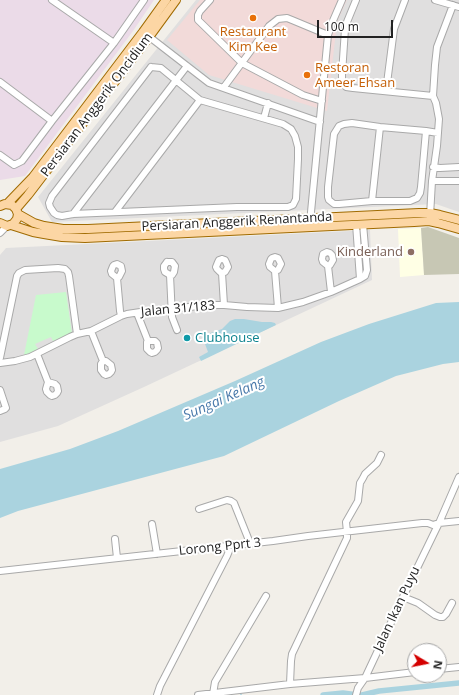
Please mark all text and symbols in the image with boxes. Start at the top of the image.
scale bar [319,12,395,38]
marker: Restaurant Kim Kee [248,13,258,23]
text: 100 m [324,18,359,35]
place label: Restaurant Kim Kee [220,24,286,55]
street label: Persiaran Anggerik Oncidium [38,30,156,180]
place label: Restoran Ameer Ehsan [315,60,395,91]
marker: Restoran Ameer Ehsan [302,70,312,80]
street label: Persiaran Anggerik Renantanda [141,209,333,235]
place label: Kinderland [337,244,403,260]
marker: Kinderland [406,247,416,257]
street label: Jalan 31/183 [140,298,216,320]
place label: Clubhouse [195,330,260,346]
marker: Clubhouse [182,333,192,343]
water label: Sungai Kelang [181,374,267,424]
street label: Lorong Pprt 3 [178,535,262,559]
street label: Jalan Ikan Puyu [371,564,423,654]
north arrow [407,643,447,683]
text: N [430,659,446,671]

